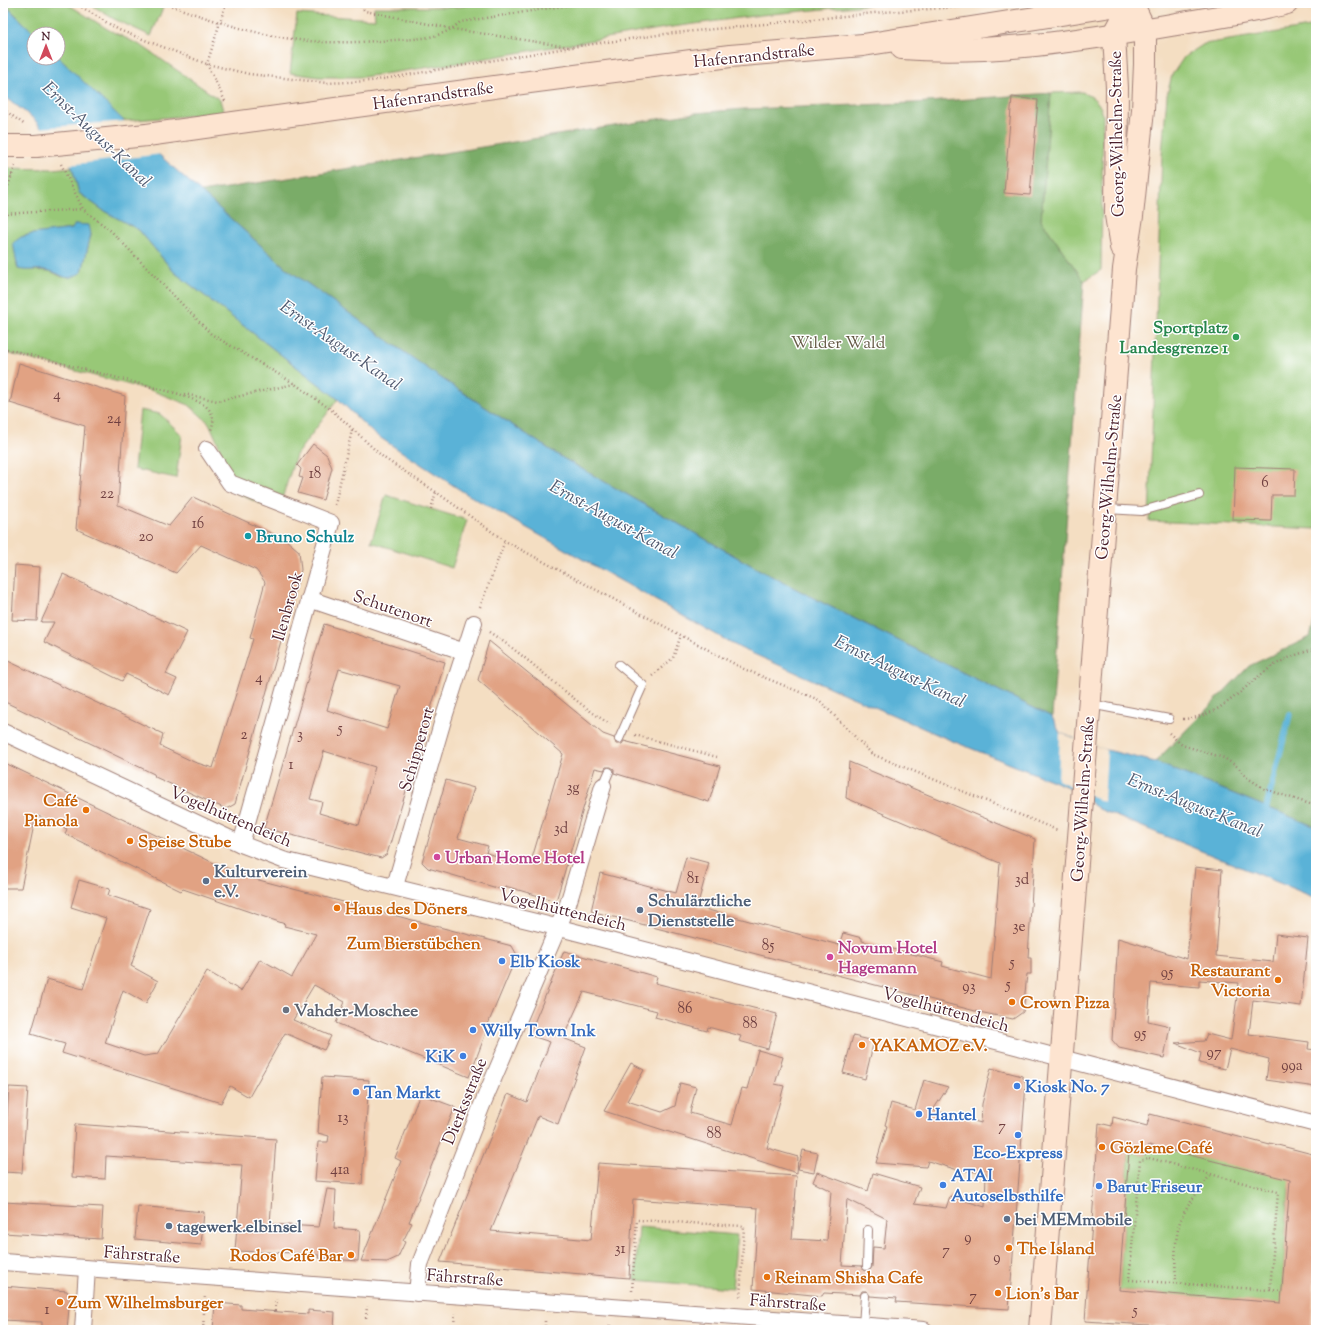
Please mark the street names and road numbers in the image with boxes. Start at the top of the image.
street label: Hafenrandstraße [692,39,816,75]
street label: Georg-Wilhelm-Straße [1105,51,1131,217]
street label: Hafenrandstraße [371,77,495,117]
street label: Georg-Wilhelm-Straße [1091,393,1129,561]
street label: Ilenbrook [268,569,310,644]
street label: Schutenort [349,585,435,635]
street label: Schipperort [394,704,441,795]
street label: Georg-Wilhelm-Straße [1066,715,1102,883]
street label: Vogelhüttendeich [165,781,295,854]
street label: Vogelhüttendeich [496,883,629,938]
street label: Vogelhüttendeich [879,982,1012,1039]
street label: Dierksstraße [438,1055,494,1149]
street label: Fährstraße [103,1241,181,1271]
street label: Fährstraße [426,1264,504,1294]
street label: Fährstraße [749,1289,827,1319]

